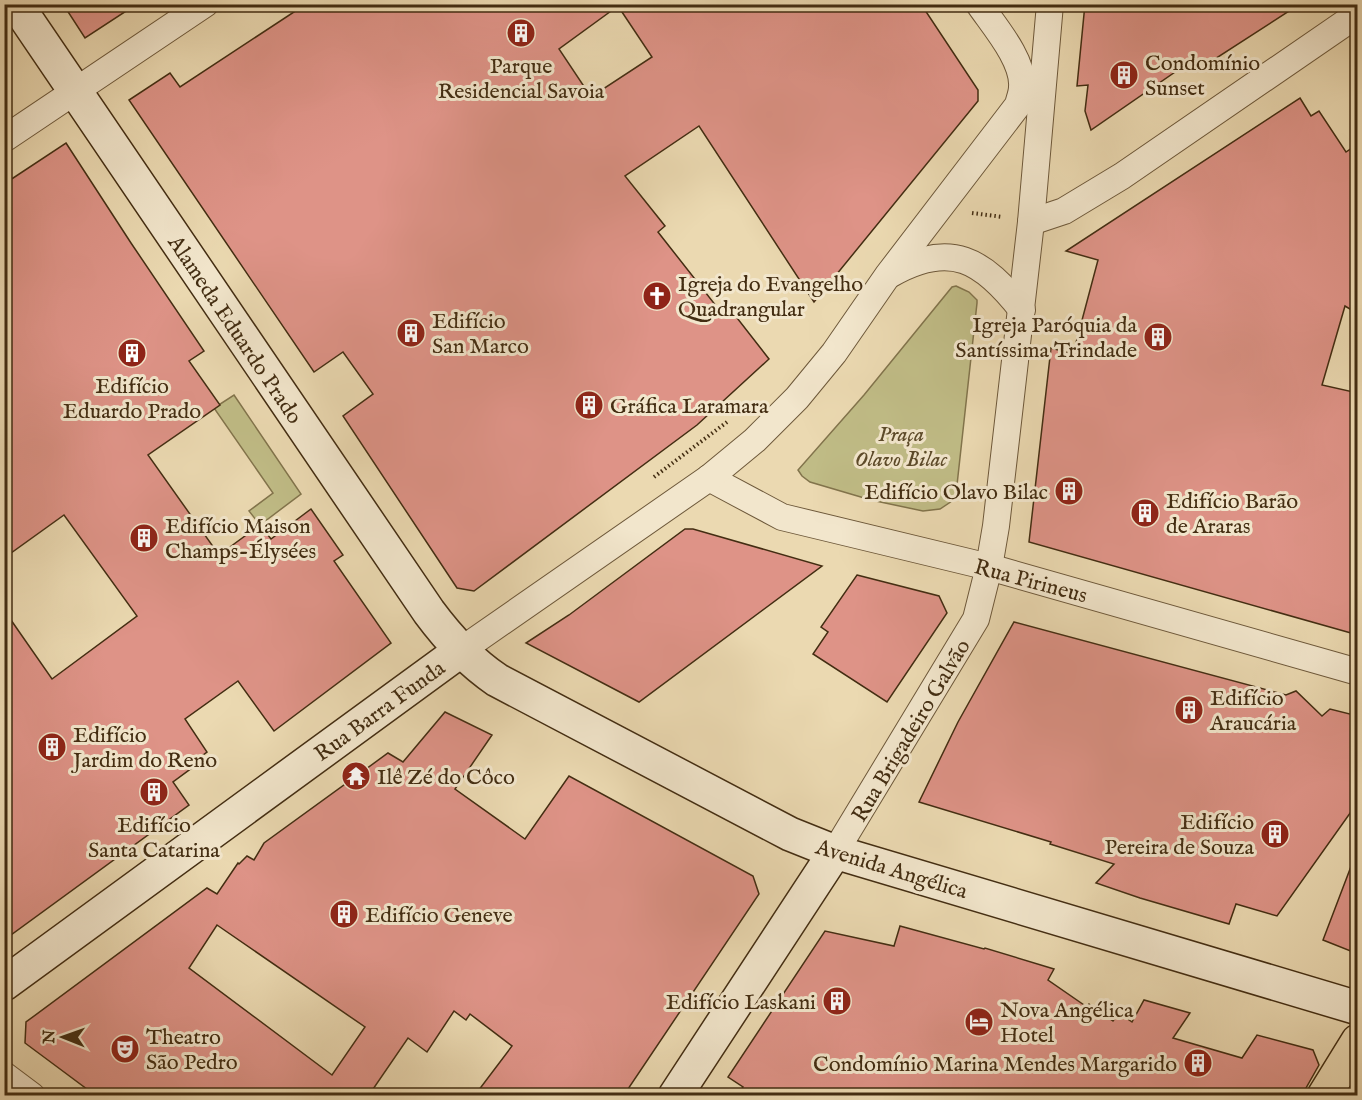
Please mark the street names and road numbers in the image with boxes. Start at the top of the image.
street label: Alameda Eduardo Prado [160,230,308,430]
street label: Rua Pirineus [971,553,1090,610]
street label: Rua Brigadeiro Galvão [846,634,977,828]
street label: Rua Barra Funda [309,654,452,769]
street label: Avenida Angélica [811,833,971,906]

